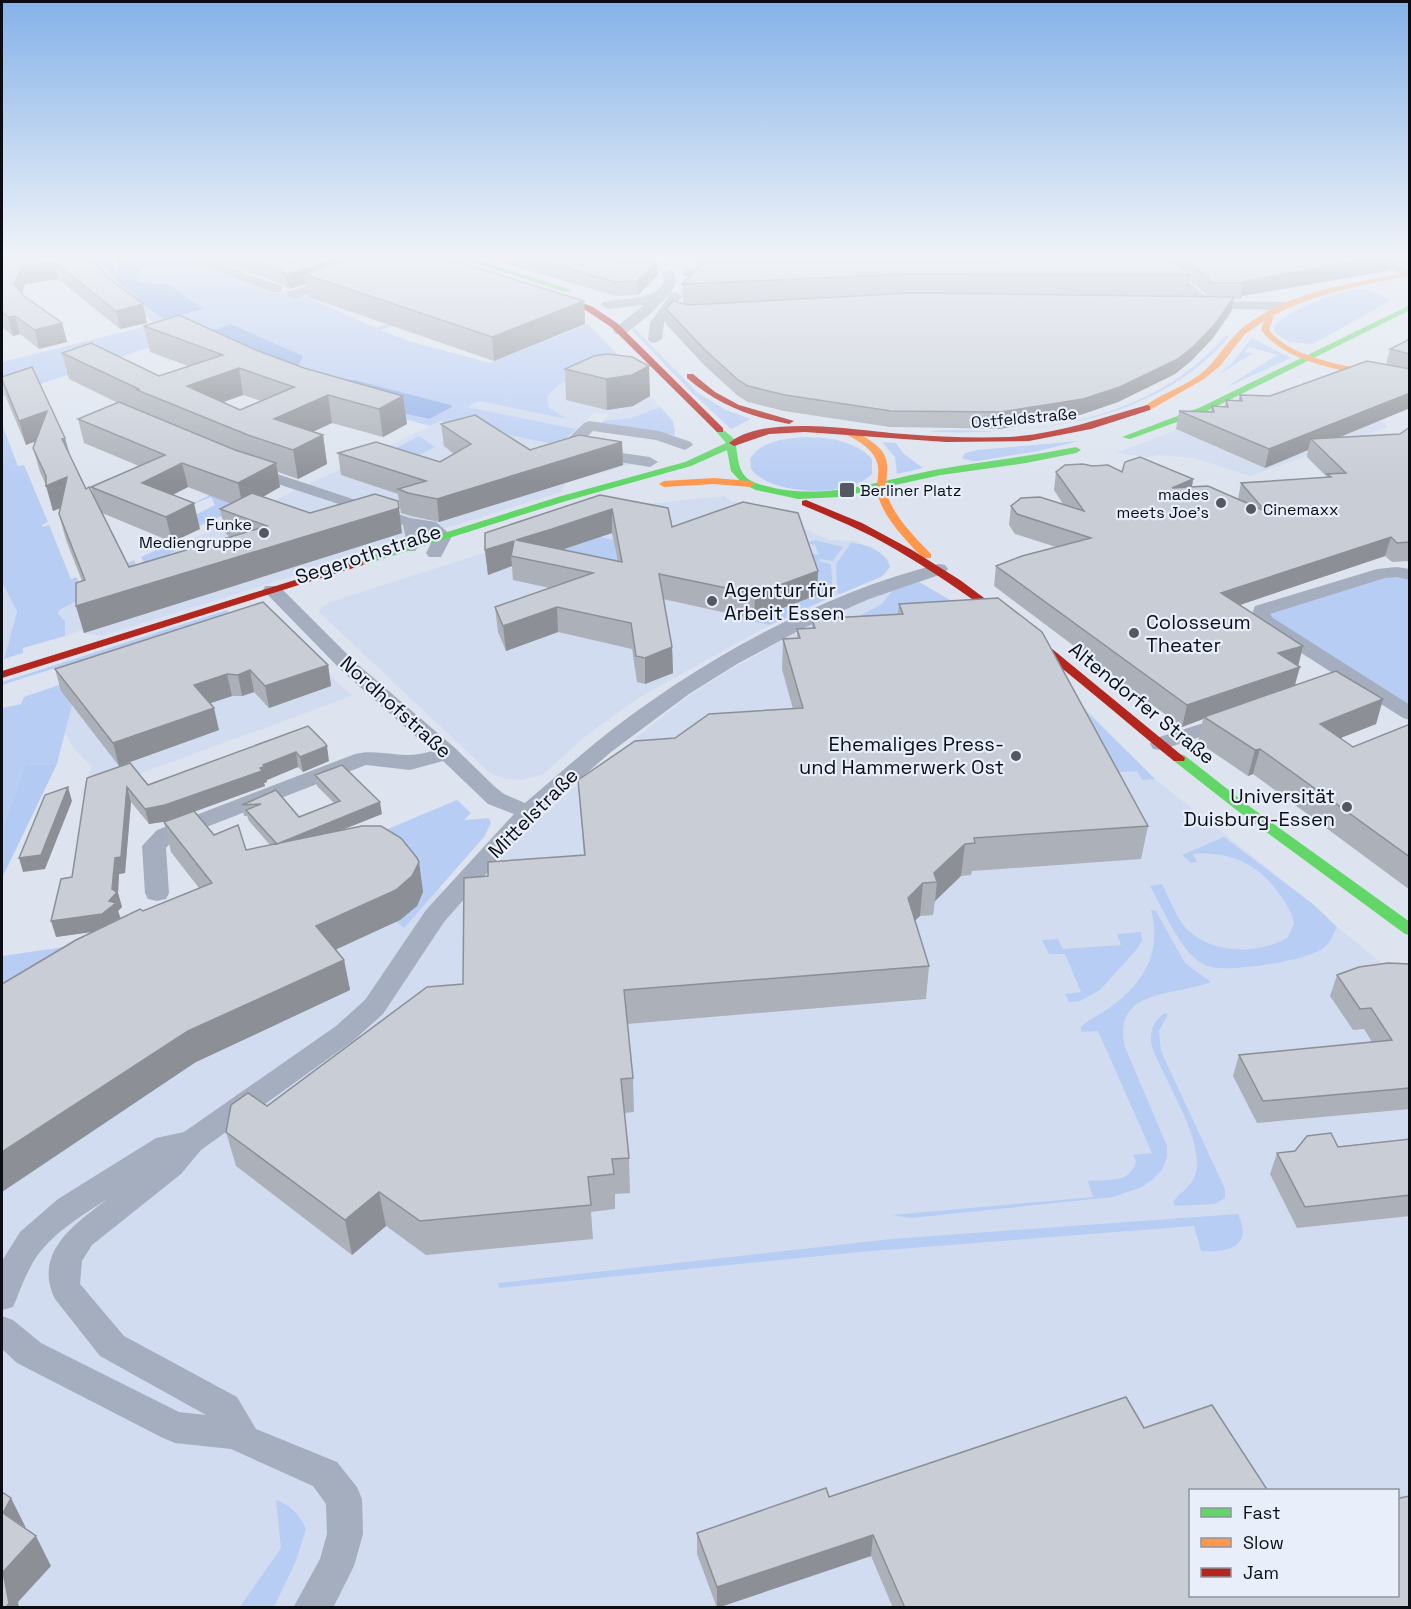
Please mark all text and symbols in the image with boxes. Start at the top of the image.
street label: Ostfeldstraße [970,403,1078,433]
place label: Berliner Platz [860,480,961,501]
marker: Berliner Platz [838,481,856,499]
place label: mades meets Joe's [1116,484,1209,523]
marker: mades meets Joe's [1214,496,1228,510]
place label: Cinemaxx [1263,499,1338,520]
marker: Cinemaxx [1244,502,1258,516]
place label: Funke Mediengruppe [139,514,252,553]
street label: Segerothstraße [292,518,444,590]
marker: Funke Mediengruppe [257,526,271,540]
place label: Agentur für Arbeit Essen [724,577,845,626]
marker: Agentur für Arbeit Essen [705,594,719,608]
place label: Colosseum Theater [1146,609,1251,658]
marker: Colosseum Theater [1127,626,1141,640]
street label: Altendorfer Straße [1064,636,1220,770]
street label: Nordhofstraße [335,650,457,764]
place label: Ehemaliges Press- und Hammerwerk Ost [799,731,1004,780]
marker: Ehemaliges Press- und Hammerwerk Ost [1009,749,1023,763]
street label: Mittelstraße [482,762,584,864]
place label: Universität Duisburg-Essen [1183,783,1335,832]
marker: Universität Duisburg-Essen [1340,800,1354,814]
legend [1189,1489,1399,1597]
text: Fast [1243,1501,1280,1524]
text: Slow [1243,1531,1284,1554]
text: Jam [1243,1561,1279,1584]

